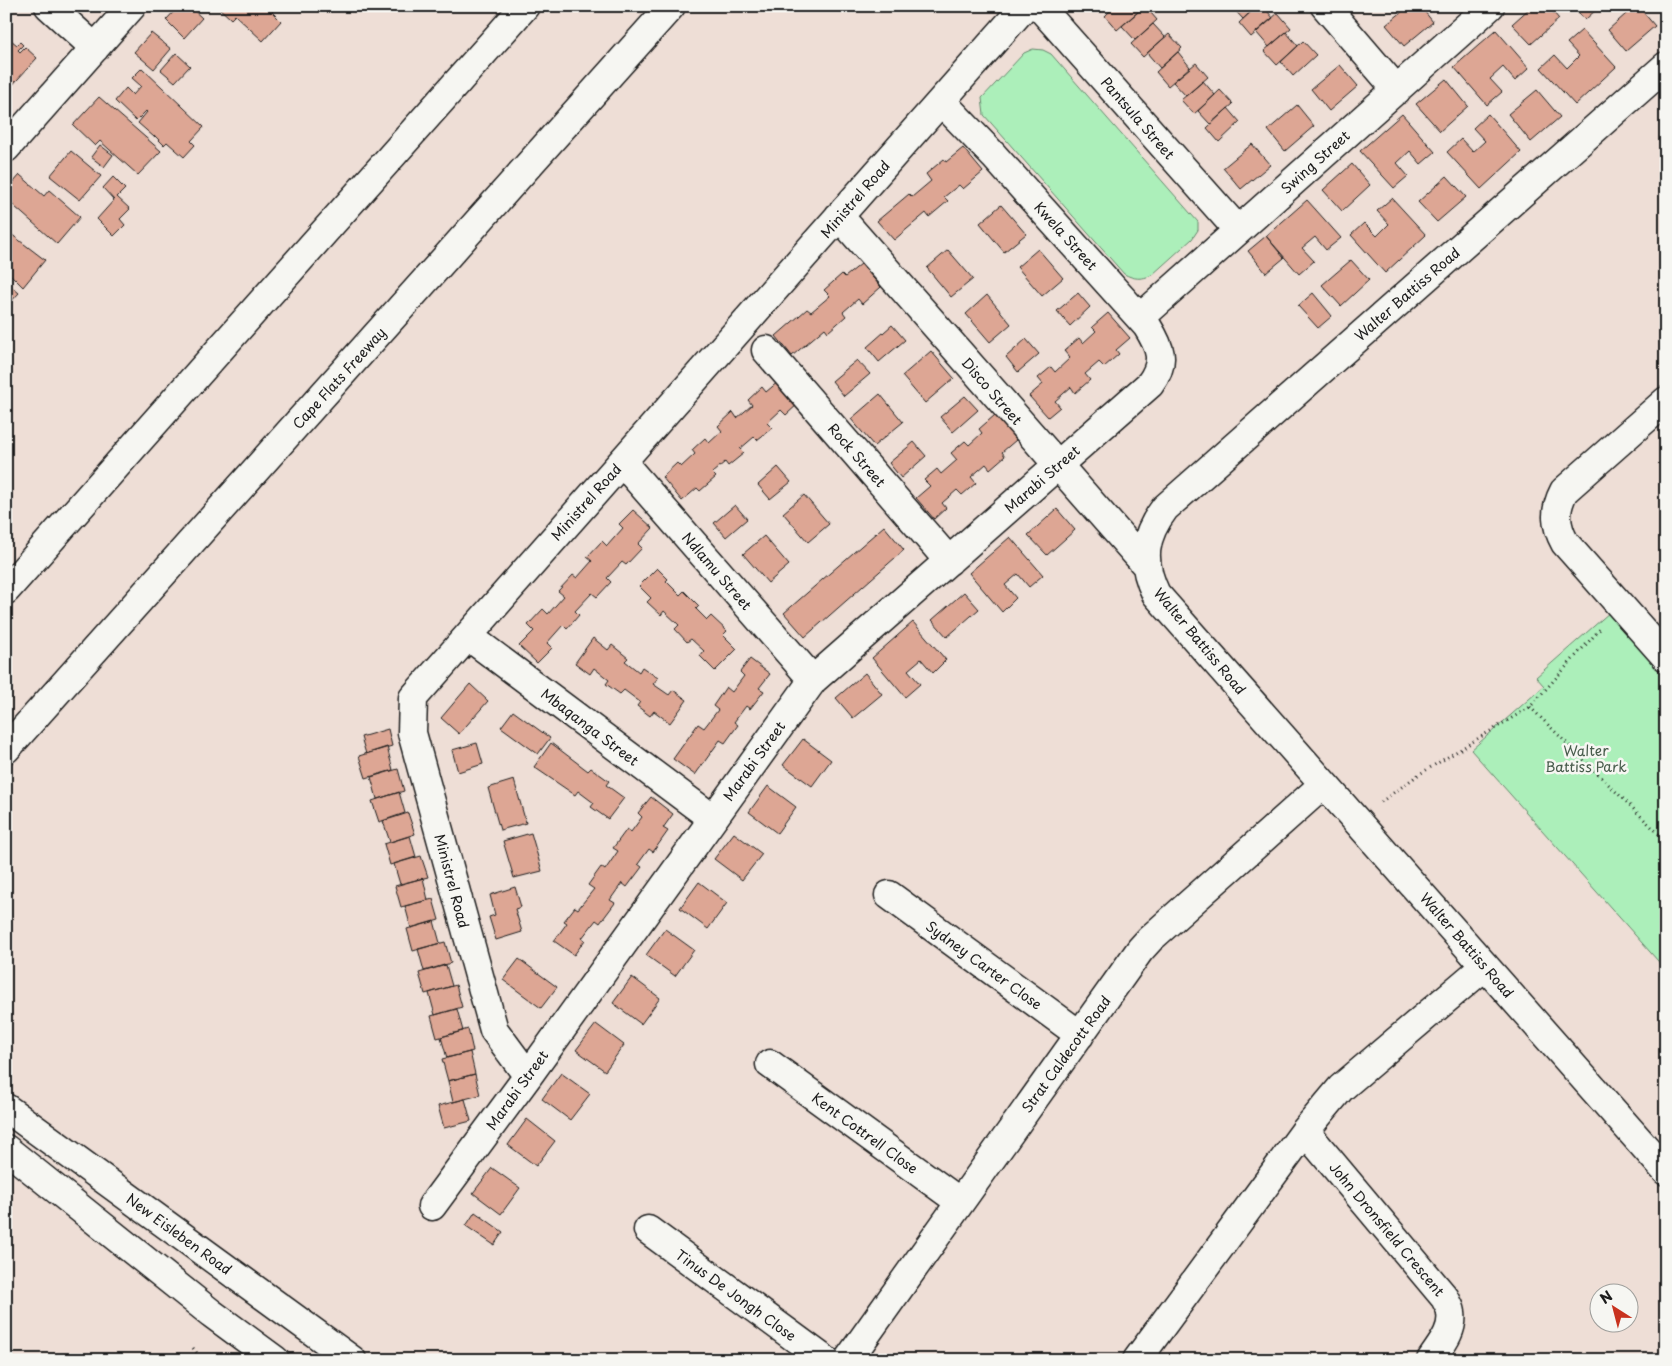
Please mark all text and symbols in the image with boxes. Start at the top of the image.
street label: Pantsula Street [1096,72,1180,164]
street label: Swing Street [1276,125,1354,199]
street label: Ministrel Road [815,156,895,242]
street label: Kwela Street [1029,197,1103,275]
street label: Walter Battiss Road [1350,242,1464,346]
street label: Cape Flats Freeway [287,322,391,434]
street label: Disco Street [957,353,1028,430]
street label: Rock Street [823,418,891,492]
street label: Marabi Street [1000,440,1085,518]
street label: Ministrel Road [546,459,626,545]
street label: Ndlamu Street [677,527,757,615]
street label: Walter Battiss Road [1149,583,1251,699]
street label: Mbaqanga Street [537,683,644,771]
street label: Marabi Street [718,717,790,805]
park label: Walter Battiss Park [1545,740,1627,777]
street label: Ministrel Road [429,832,475,930]
street label: Walter Battiss Road [1415,888,1519,1002]
street label: Sydney Carter Close [922,916,1046,1014]
street label: Strat Caldecott Road [1016,991,1116,1117]
street label: Marabi Street [481,1046,553,1134]
street label: Kent Cottrell Close [808,1087,922,1179]
street label: John Dronsfield Crescent [1324,1157,1450,1301]
street label: New Eisleben Road [122,1188,236,1280]
street label: Tinus De Jongh Close [671,1244,801,1346]
north arrow [1590,1284,1640,1334]
text: N [1595,1285,1617,1309]

